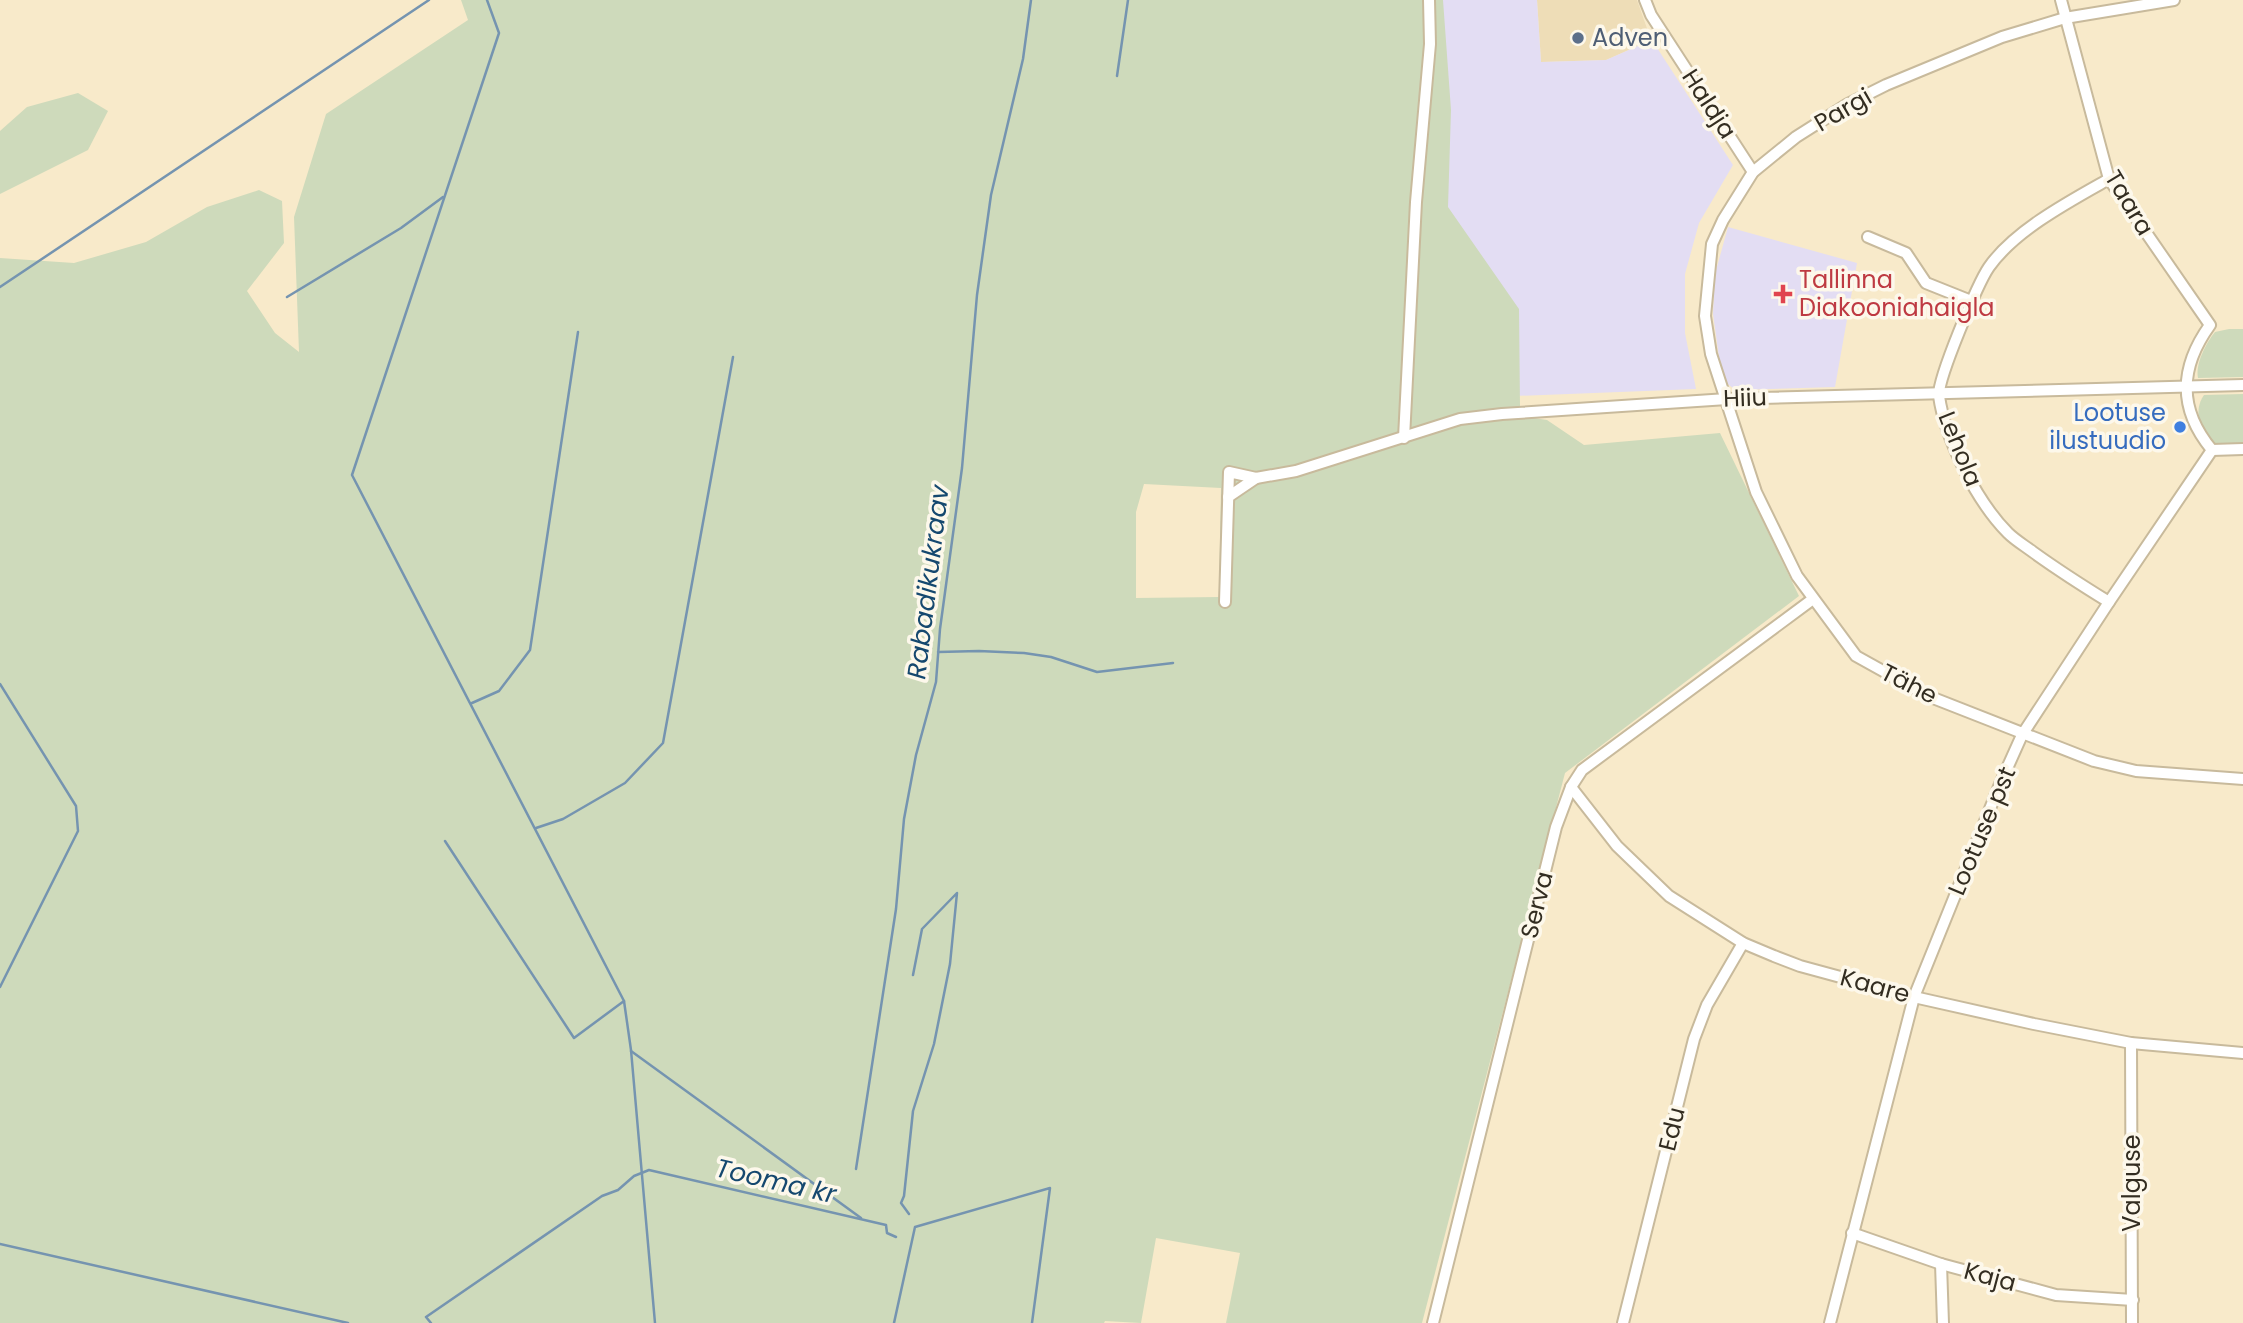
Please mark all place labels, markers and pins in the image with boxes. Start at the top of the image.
place label: Adven [1592,21,1668,54]
marker: Adven [1570,30,1586,46]
place label: Tallinna Diakooniahaigla [1799,263,1995,324]
marker: Tallinna Diakooniahaigla [1773,284,1793,304]
place label: Lootuse ilustuudio [2049,396,2166,457]
marker: Lootuse ilustuudio [2172,419,2188,435]

